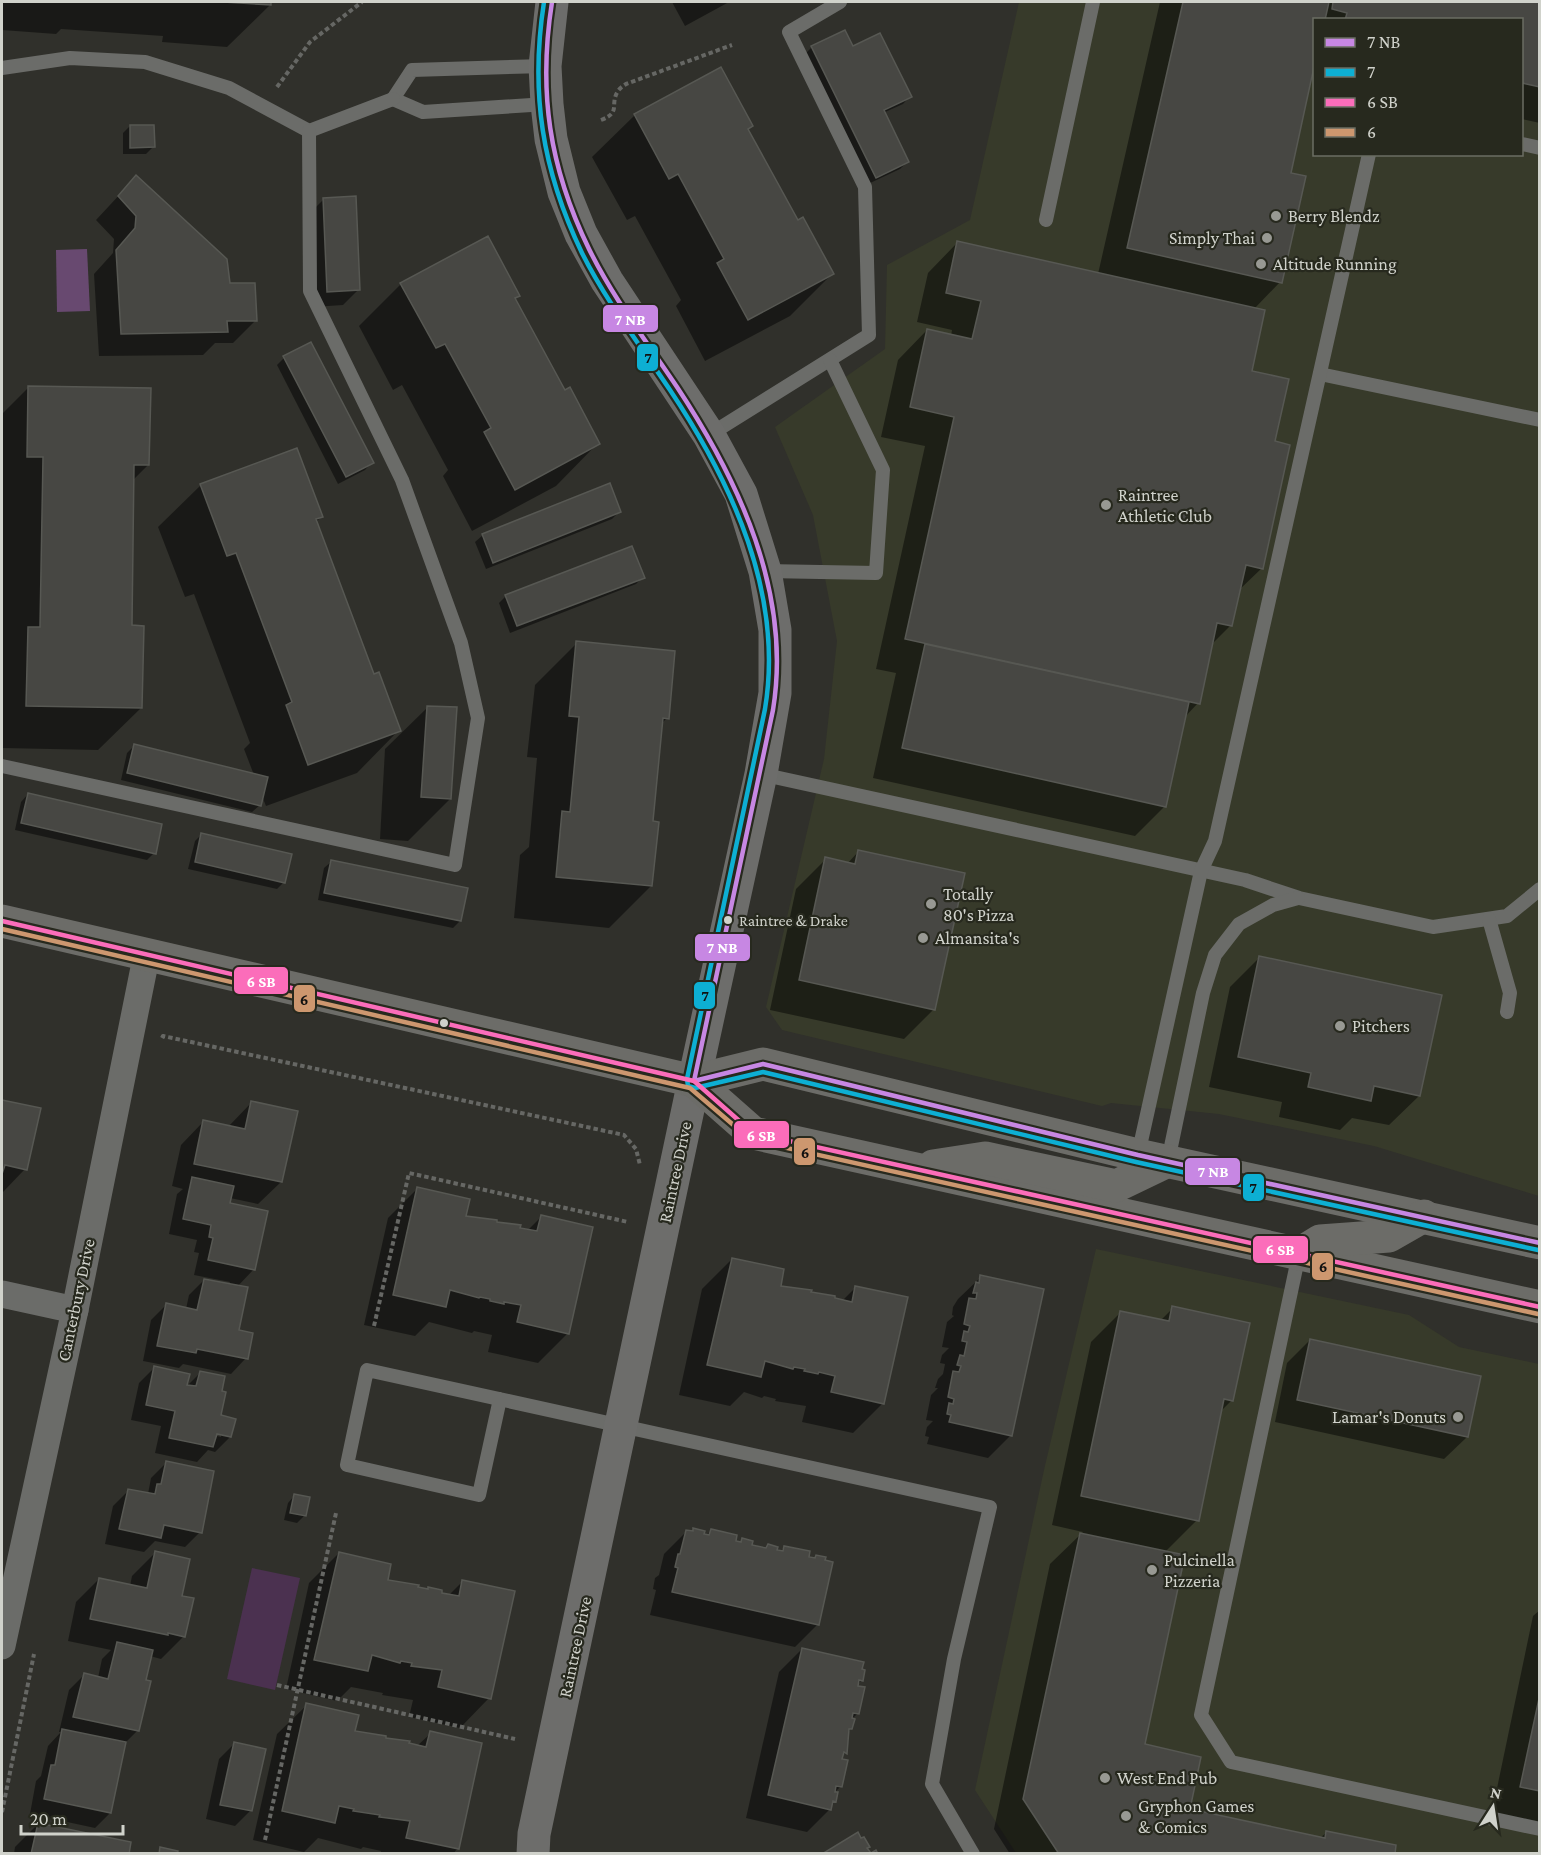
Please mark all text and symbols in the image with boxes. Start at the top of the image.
legend [1313,18,1523,156]
text: 7 NB [1367,32,1401,52]
text: 7 [1367,62,1375,82]
text: 6 SB [1367,92,1398,112]
text: 6 [1367,122,1376,142]
place label: Berry Blendz [1288,206,1380,226]
marker: Berry Blendz [1269,209,1283,223]
place label: Simply Thai [1169,228,1255,248]
marker: Simply Thai [1260,231,1274,245]
place label: Altitude Running [1273,254,1397,274]
marker: Altitude Running [1254,257,1268,271]
line badge: 7 NB [602,304,659,333]
text: 7 NB [614,311,646,328]
line badge: 7 [636,343,659,372]
text: 7 [644,349,652,366]
place label: Raintree Athletic Club [1118,485,1212,526]
marker: Raintree Athletic Club [1099,498,1113,512]
place label: Totally 80's Pizza [943,884,1014,925]
marker: Totally 80's Pizza [924,897,938,911]
place label: Raintree & Drake [739,912,848,929]
marker: Raintree & Drake [722,914,734,926]
place label: Almansita's [935,928,1020,948]
marker: Almansita's [916,931,930,945]
line badge: 7 NB [694,933,751,962]
text: 7 NB [706,939,738,956]
line badge: 6 SB [233,966,289,995]
text: 6 SB [246,973,276,990]
line badge: 7 [693,981,716,1010]
line badge: 6 [293,984,316,1013]
text: 7 [701,987,709,1004]
text: 6 [300,991,308,1008]
place label: Pitchers [1352,1016,1410,1036]
unlabelled marker [438,1017,450,1029]
marker: Pitchers [1333,1019,1347,1033]
street label: Raintree Drive [655,1120,695,1224]
line badge: 6 SB [733,1120,790,1149]
text: 6 SB [746,1127,776,1144]
line badge: 6 [793,1137,816,1166]
text: 6 [801,1144,809,1161]
line badge: 7 NB [1184,1157,1241,1186]
text: 7 NB [1197,1163,1229,1180]
line badge: 7 [1242,1173,1265,1202]
text: 7 [1249,1179,1257,1196]
line badge: 6 SB [1252,1235,1309,1264]
street label: Canterbury Drive [53,1237,99,1363]
text: 6 SB [1265,1241,1295,1258]
line badge: 6 [1311,1252,1334,1281]
text: 6 [1319,1258,1327,1275]
place label: Lamar's Donuts [1332,1407,1446,1427]
marker: Lamar's Donuts [1451,1410,1465,1424]
place label: Pulcinella Pizzeria [1164,1550,1235,1591]
marker: Pulcinella Pizzeria [1145,1563,1159,1577]
street label: Raintree Drive [555,1595,595,1699]
place label: West End Pub [1117,1768,1217,1788]
marker: West End Pub [1098,1771,1112,1785]
north arrow [1463,1777,1523,1837]
text: N [1489,1783,1503,1802]
place label: Gryphon Games & Comics [1138,1796,1254,1837]
scale bar [21,1798,123,1836]
text: 20 m [30,1809,67,1829]
marker: Gryphon Games & Comics [1119,1809,1133,1823]

